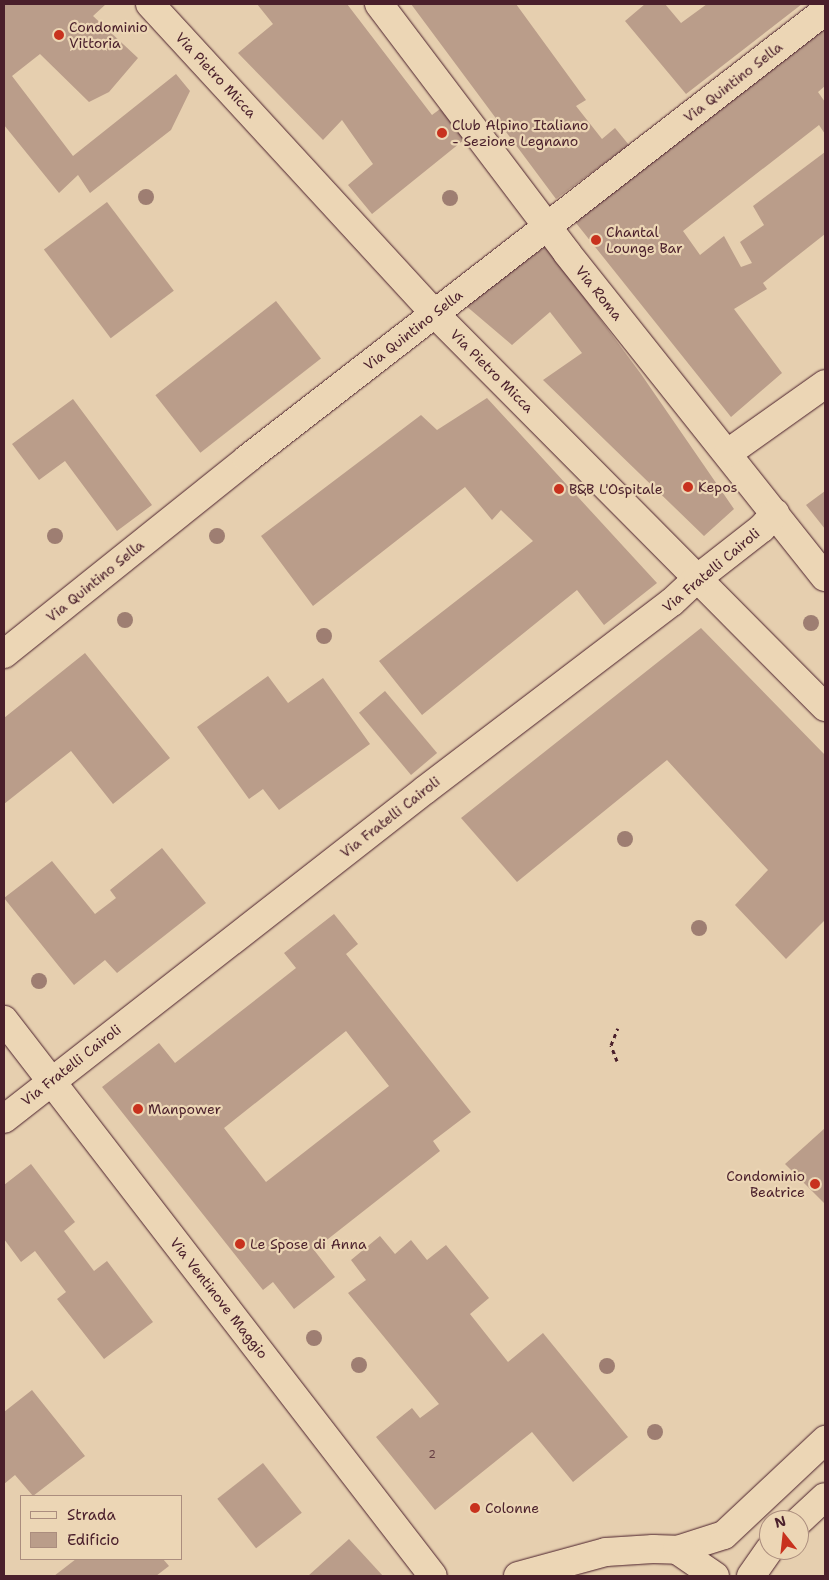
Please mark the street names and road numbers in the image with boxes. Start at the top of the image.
street label: Via Pietro Micca [172,29,260,121]
street label: Via Quintino Sella [680,38,786,126]
street label: Via Roma [572,262,626,324]
street label: Via Quintino Sella [360,286,466,374]
street label: Via Pietro Micca [447,326,537,416]
street label: Via Fratelli Cairoli [659,524,763,616]
street label: Via Quintino Sella [43,536,147,626]
street label: Via Fratelli Cairoli [337,773,443,861]
street label: Via Fratelli Cairoli [18,1021,124,1109]
street label: Via Ventinove Maggio [167,1234,271,1362]

